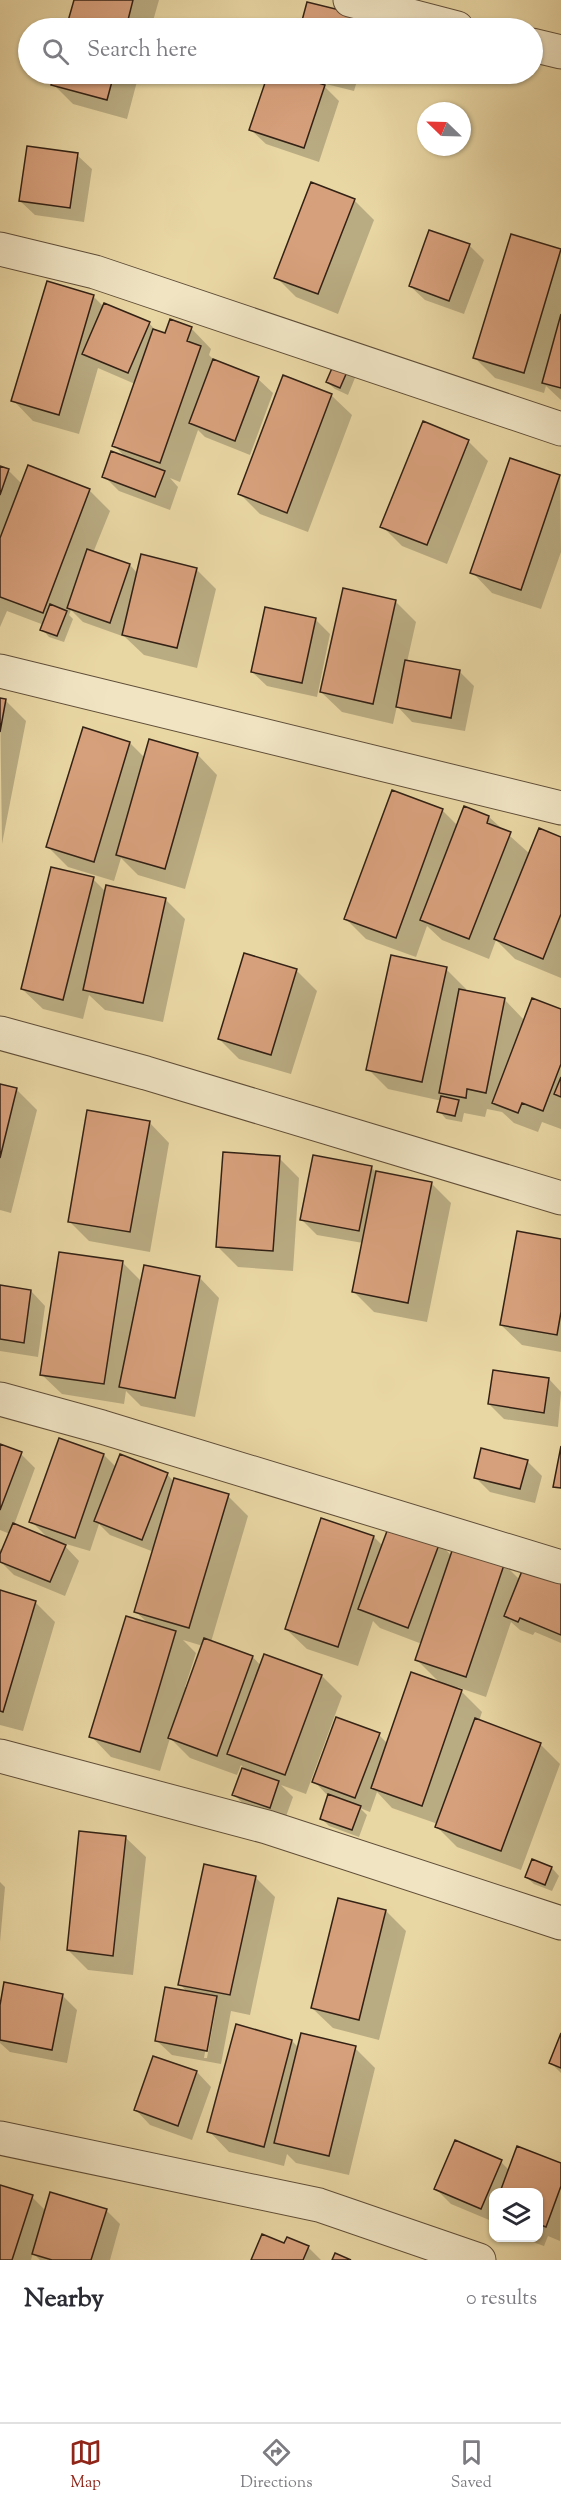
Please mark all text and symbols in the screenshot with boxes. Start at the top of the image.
search box [18,18,543,84]
icon: search [39,35,72,68]
text: Search here [87,35,197,67]
north arrow [417,102,471,156]
map controls [489,2188,543,2242]
button: layers [489,2188,543,2242]
text: Nearby [24,2281,104,2318]
text: 0 results [466,2285,537,2314]
tab: Map [69,2436,102,2495]
tab: Directions [240,2436,313,2495]
tab: Saved [451,2436,492,2495]

